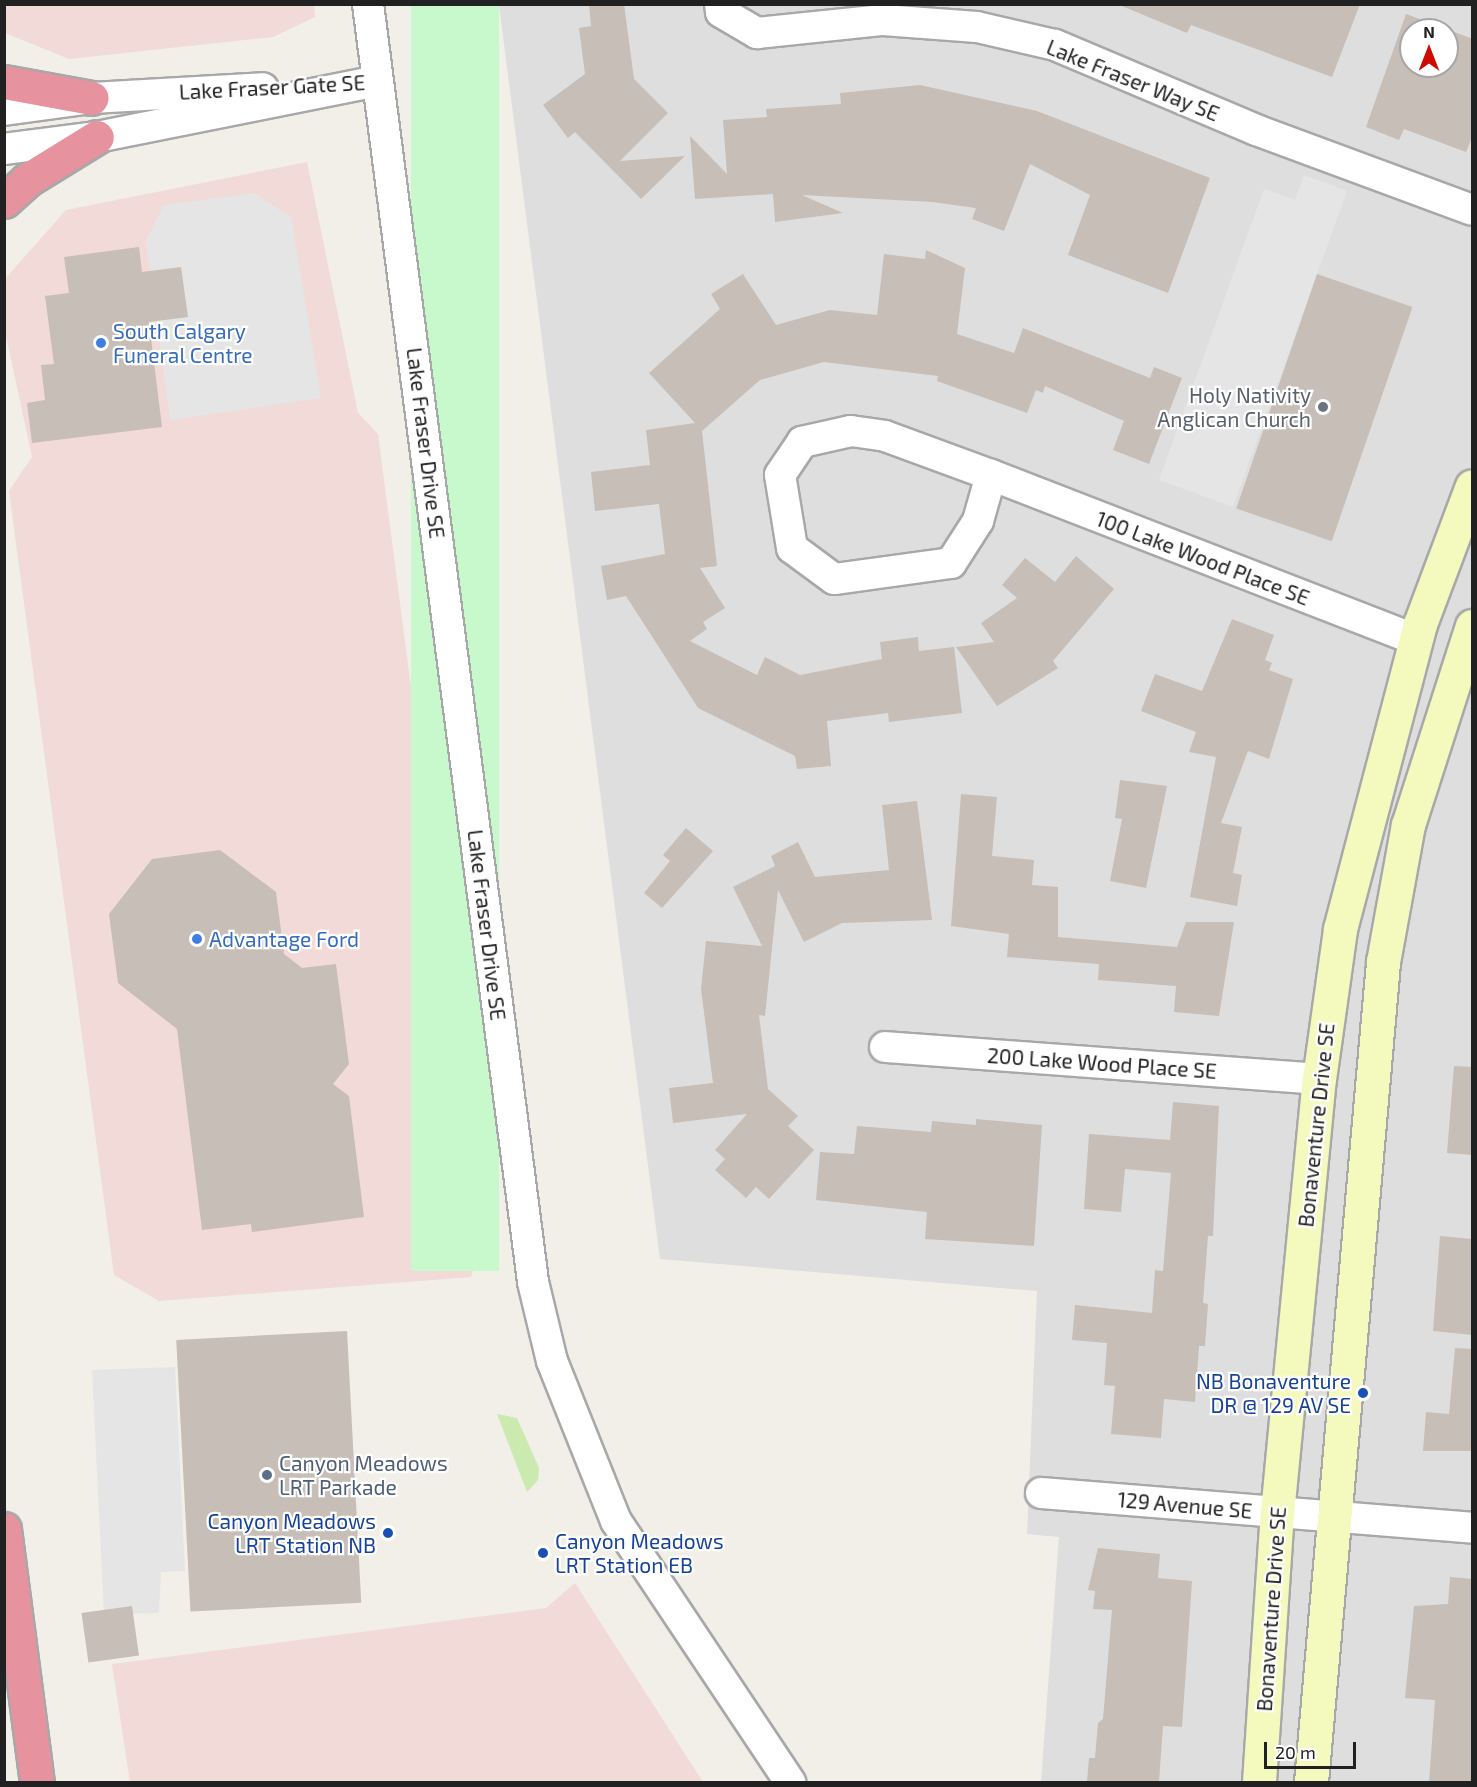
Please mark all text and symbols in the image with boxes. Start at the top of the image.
north arrow [1399,18,1459,78]
text: N [1423,22,1435,41]
street label: Lake Fraser Way SE [1042,34,1224,126]
street label: Lake Fraser Gate SE [178,70,366,104]
place label: South Calgary Funeral Centre [113,318,253,368]
marker: South Calgary Funeral Centre [94,336,108,350]
street label: Lake Fraser Drive SE [402,346,450,540]
place label: Holy Nativity Anglican Church [1157,382,1311,432]
marker: Holy Nativity Anglican Church [1316,400,1330,414]
street label: 100 Lake Wood Place SE [1093,506,1313,610]
street label: Lake Fraser Drive SE [463,828,511,1022]
place label: Advantage Ford [209,926,359,952]
marker: Advantage Ford [190,932,204,946]
street label: Bonaventure Drive SE [1293,1022,1339,1228]
street label: 200 Lake Wood Place SE [986,1042,1218,1084]
place label: NB Bonaventure DR @ 129 AV SE [1196,1368,1351,1418]
marker: NB Bonaventure DR @ 129 AV SE [1356,1386,1370,1400]
place label: Canyon Meadows LRT Parkade [279,1450,448,1500]
marker: Canyon Meadows LRT Parkade [260,1468,274,1482]
street label: 129 Avenue SE [1116,1487,1254,1523]
street label: Bonaventure Drive SE [1251,1506,1291,1712]
place label: Canyon Meadows LRT Station NB [207,1508,376,1558]
marker: Canyon Meadows LRT Station NB [381,1526,395,1540]
place label: Canyon Meadows LRT Station EB [555,1528,724,1578]
marker: Canyon Meadows LRT Station EB [536,1546,550,1560]
scale bar [1267,1730,1358,1768]
text: 20 m [1275,1741,1316,1763]

